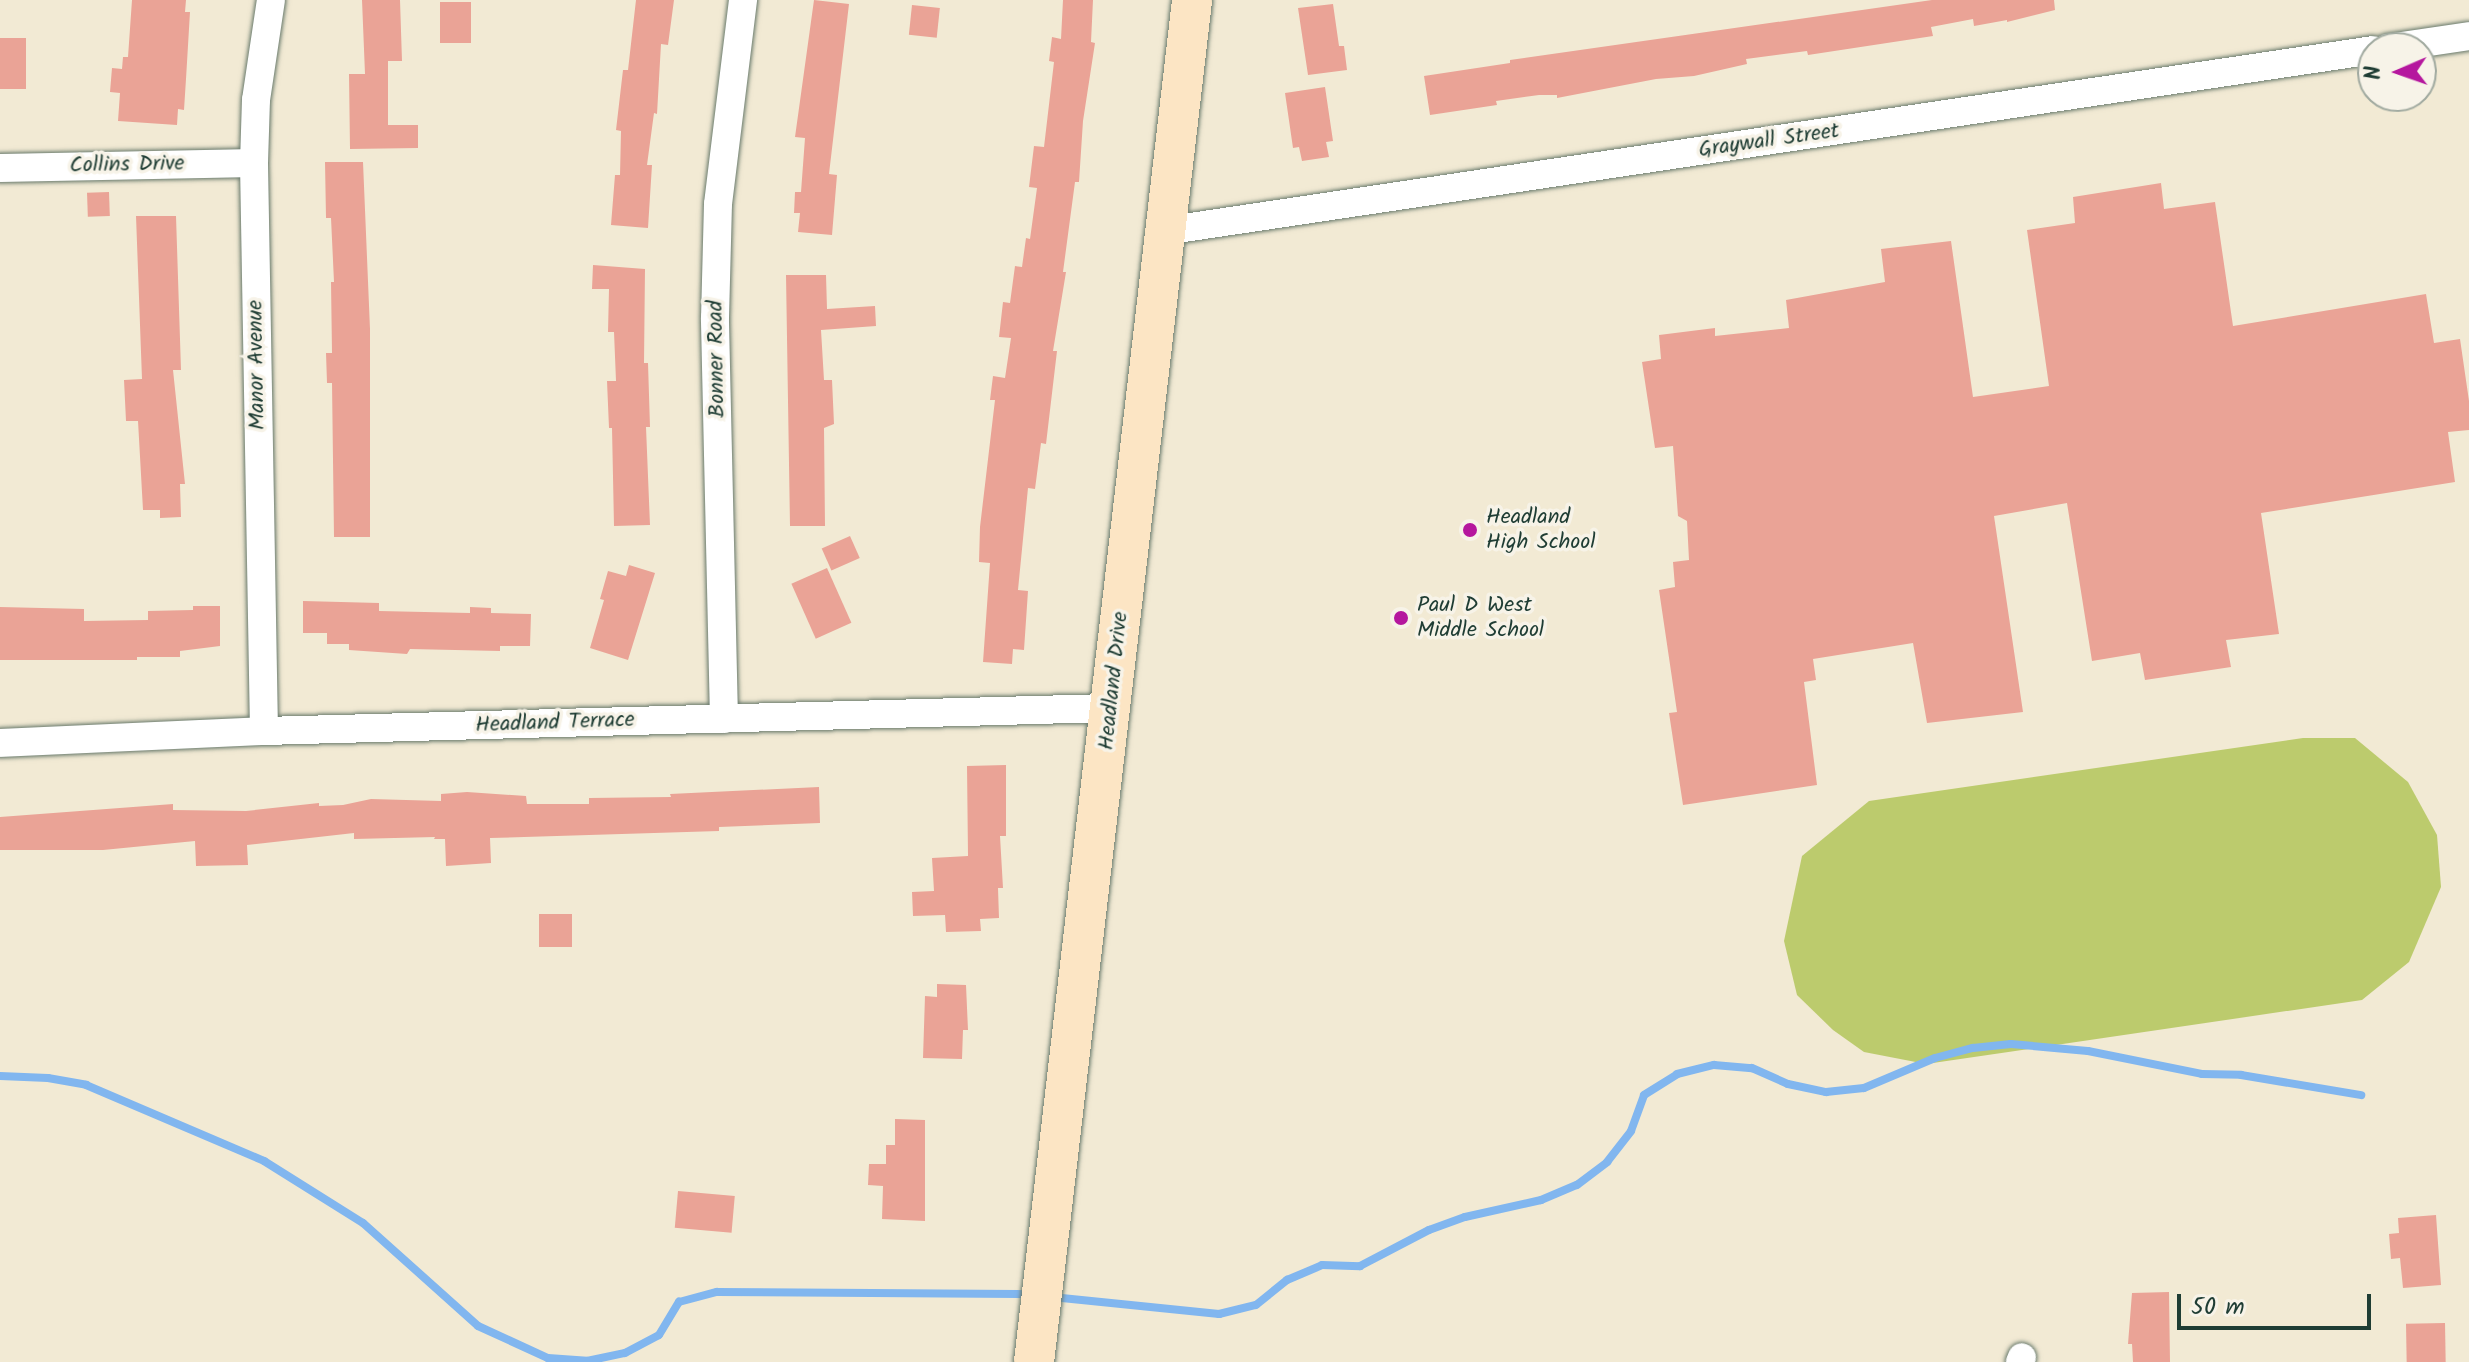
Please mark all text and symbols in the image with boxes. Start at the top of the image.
north arrow [2357,32,2437,112]
text: N [2357,65,2392,80]
street label: Graywall Street [1697,118,1841,164]
street label: Collins Drive [69,151,185,179]
street label: Manor Avenue [243,300,271,430]
street label: Bonner Road [703,300,731,418]
place label: Headland High School [1486,504,1596,556]
marker: Headland High School [1461,521,1479,539]
place label: Paul D West Middle School [1417,592,1544,644]
marker: Paul D West Middle School [1392,609,1410,627]
street label: Headland Drive [1094,610,1134,752]
street label: Headland Terrace [475,707,635,739]
scale bar [2181,1278,2375,1328]
text: 50 m [2191,1288,2245,1327]

